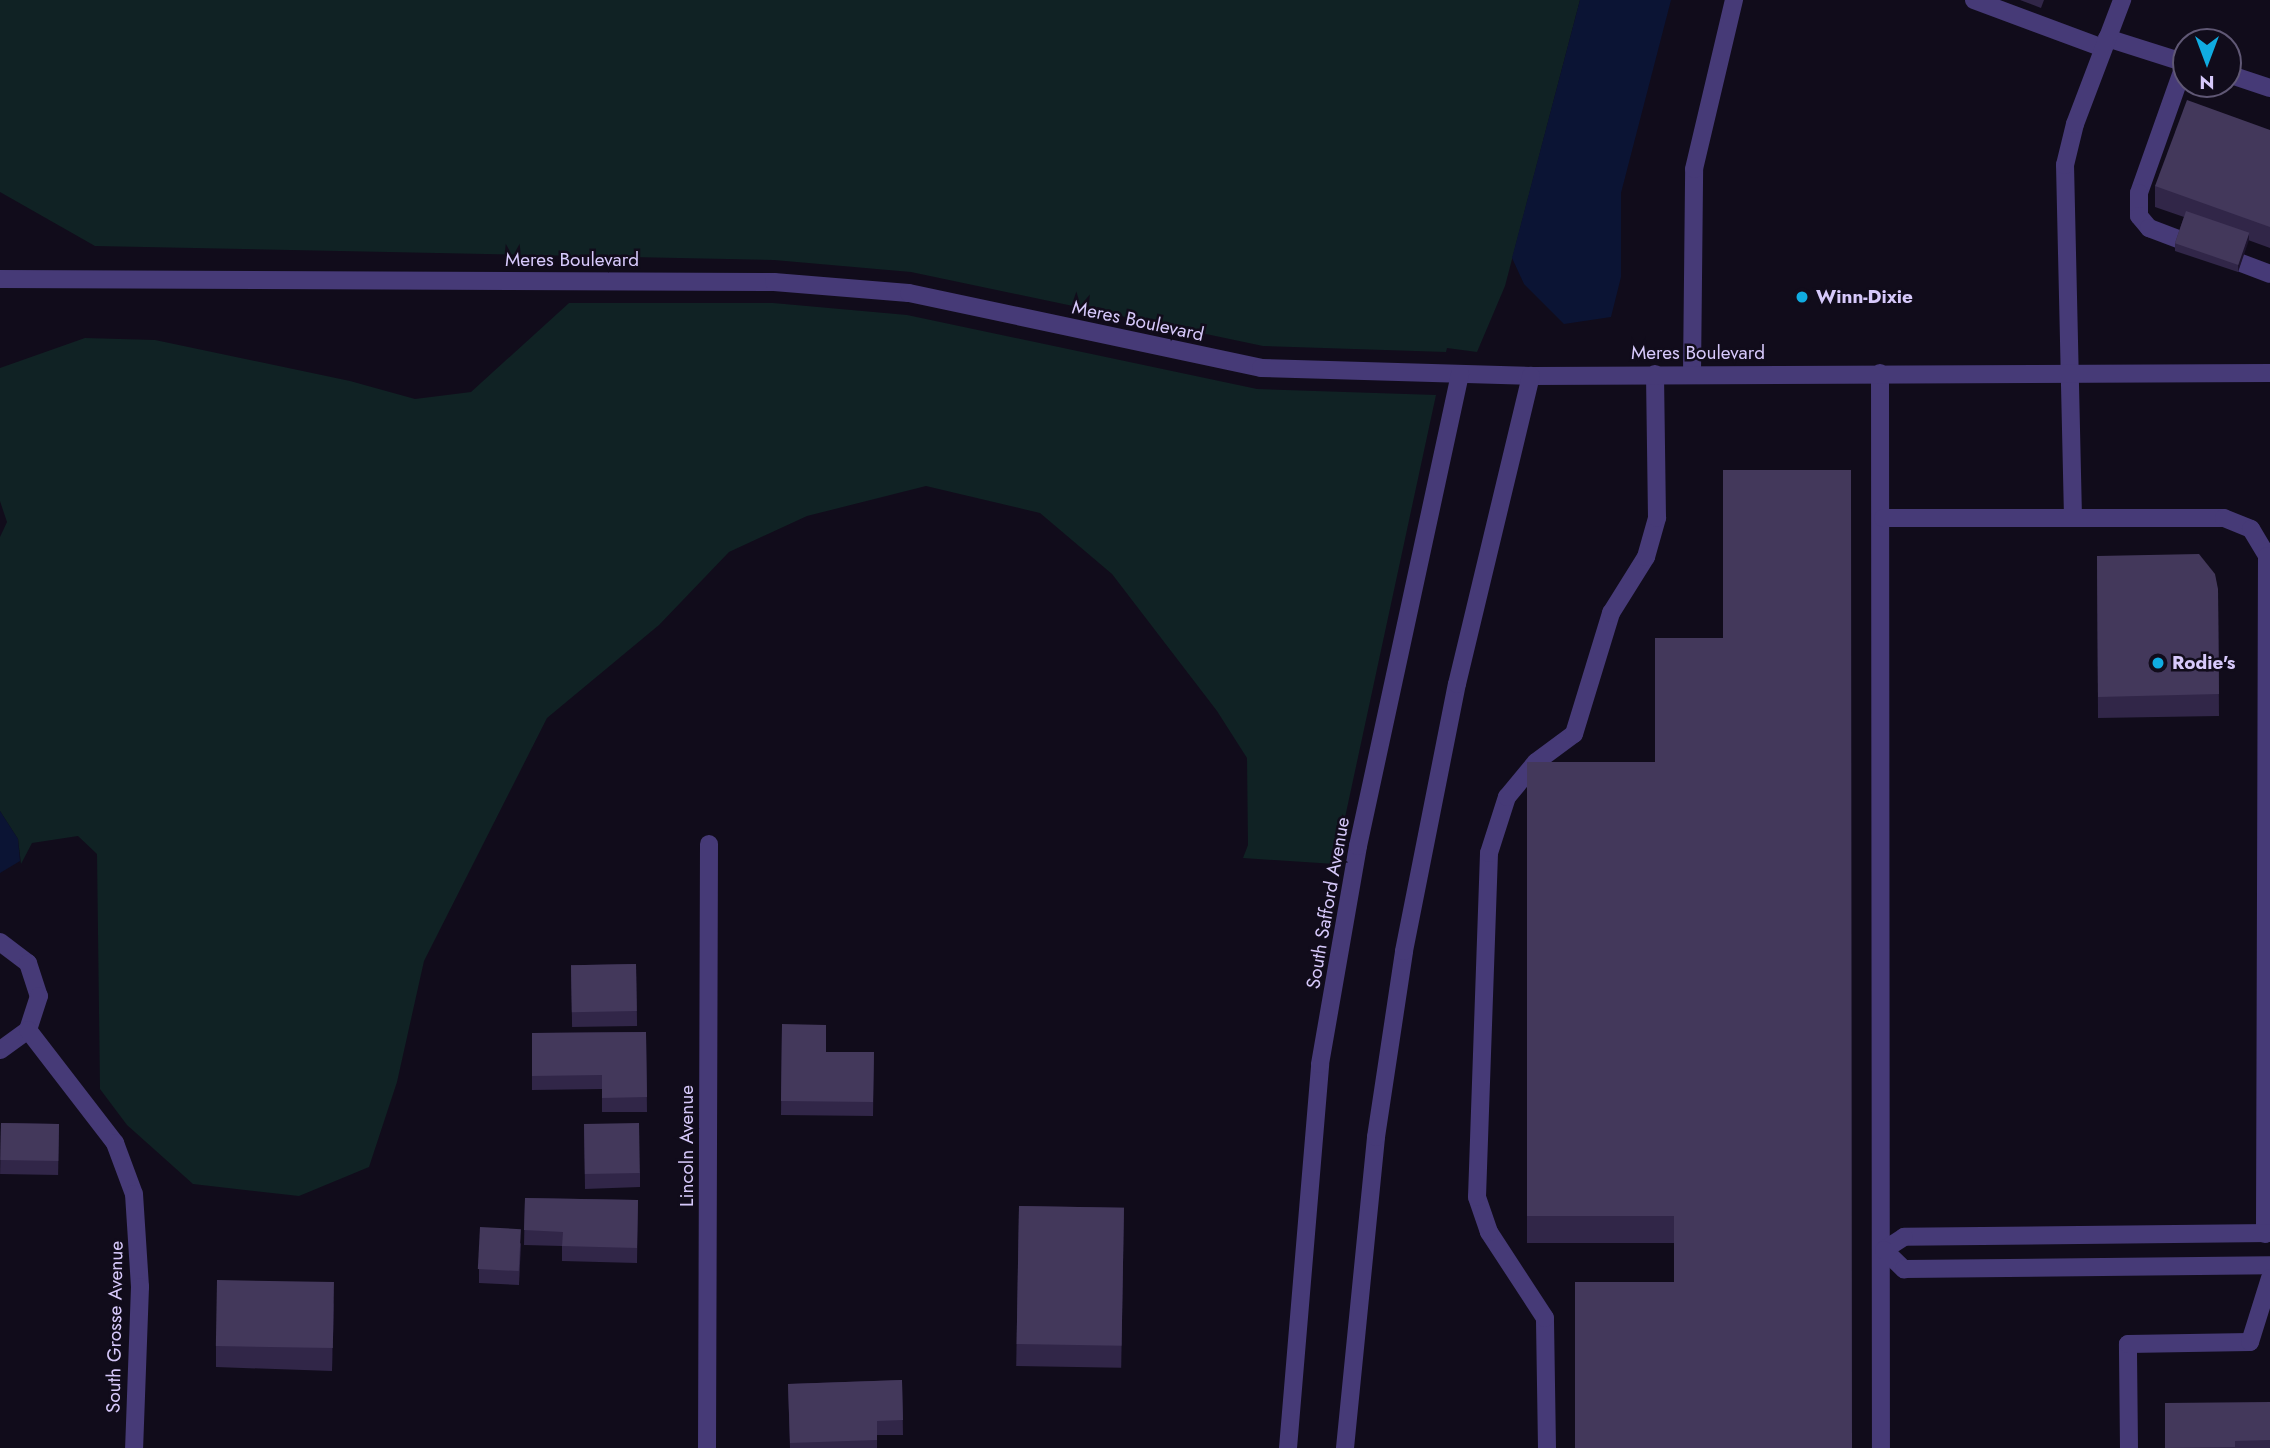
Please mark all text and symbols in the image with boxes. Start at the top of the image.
north arrow [2172,28,2242,98]
text: N [2199,69,2215,96]
street label: Meres Boulevard [505,249,639,271]
place label: Winn-Dixie [1816,286,1913,308]
marker: Winn-Dixie [1794,289,1810,305]
street label: Meres Boulevard [1070,296,1206,346]
street label: Meres Boulevard [1631,342,1765,364]
place label: Rodie's [2172,652,2235,674]
marker: Rodie's [2150,655,2166,671]
street label: South Safford Avenue [1302,815,1354,991]
street label: Lincoln Avenue [676,1085,698,1207]
street label: South Grosse Avenue [102,1241,128,1413]

